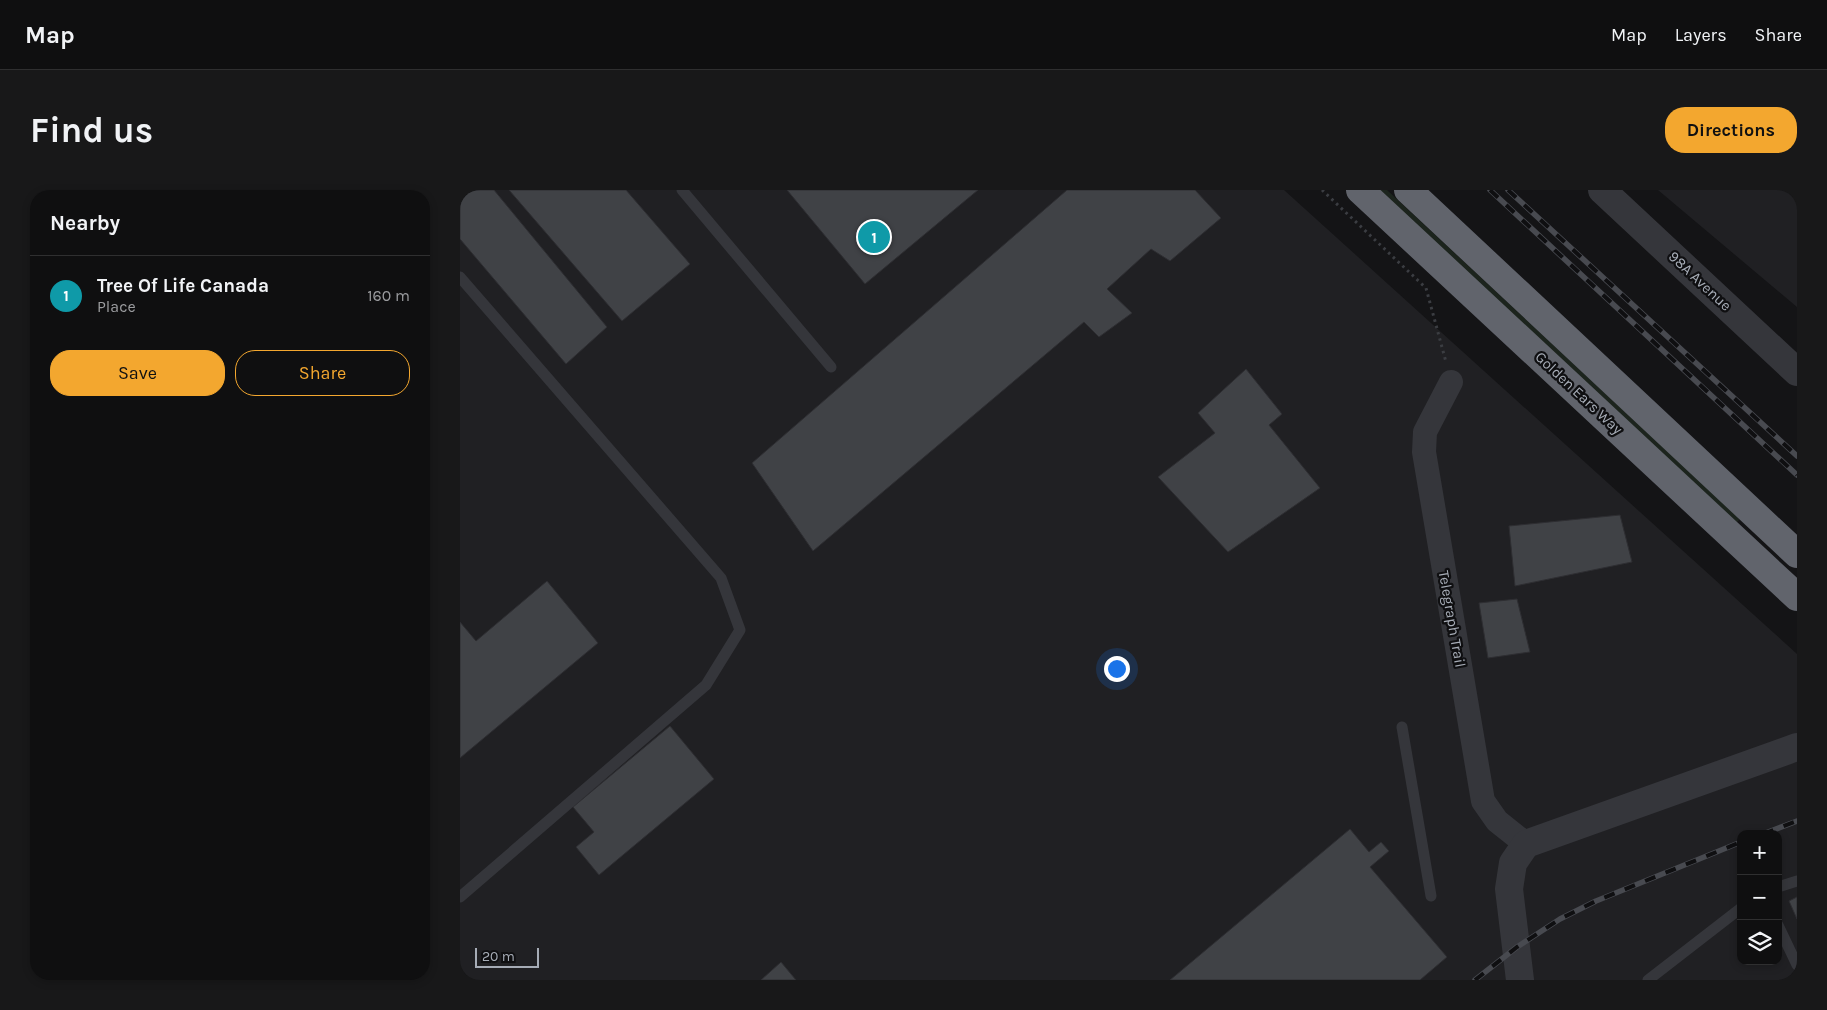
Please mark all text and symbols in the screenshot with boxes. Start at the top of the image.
text: Map [25,21,75,49]
text: Map [1611,24,1647,46]
text: Layers [1675,24,1727,46]
text: Share [1755,24,1802,46]
button: Directions [1665,107,1797,153]
text: Find us [30,110,153,151]
text: Nearby [50,211,120,235]
pin: 1 [858,218,890,256]
street label: 98A Avenue [1665,247,1735,315]
text: Tree Of Life Canada [97,275,269,297]
text: 1 [63,286,69,305]
text: 160 m [367,286,410,305]
text: Place [97,297,136,316]
street label: Golden Ears Way [1532,348,1626,438]
button: Save [50,350,225,396]
button: Share [235,350,410,396]
street label: Telegraph Trail [1435,569,1469,669]
your location [1104,656,1130,682]
map controls [1737,830,1782,965]
button: + [1737,830,1782,875]
button: − [1737,875,1782,920]
button: layers [1737,920,1782,965]
scale bar [475,945,539,968]
text: 20 m [482,948,515,965]

